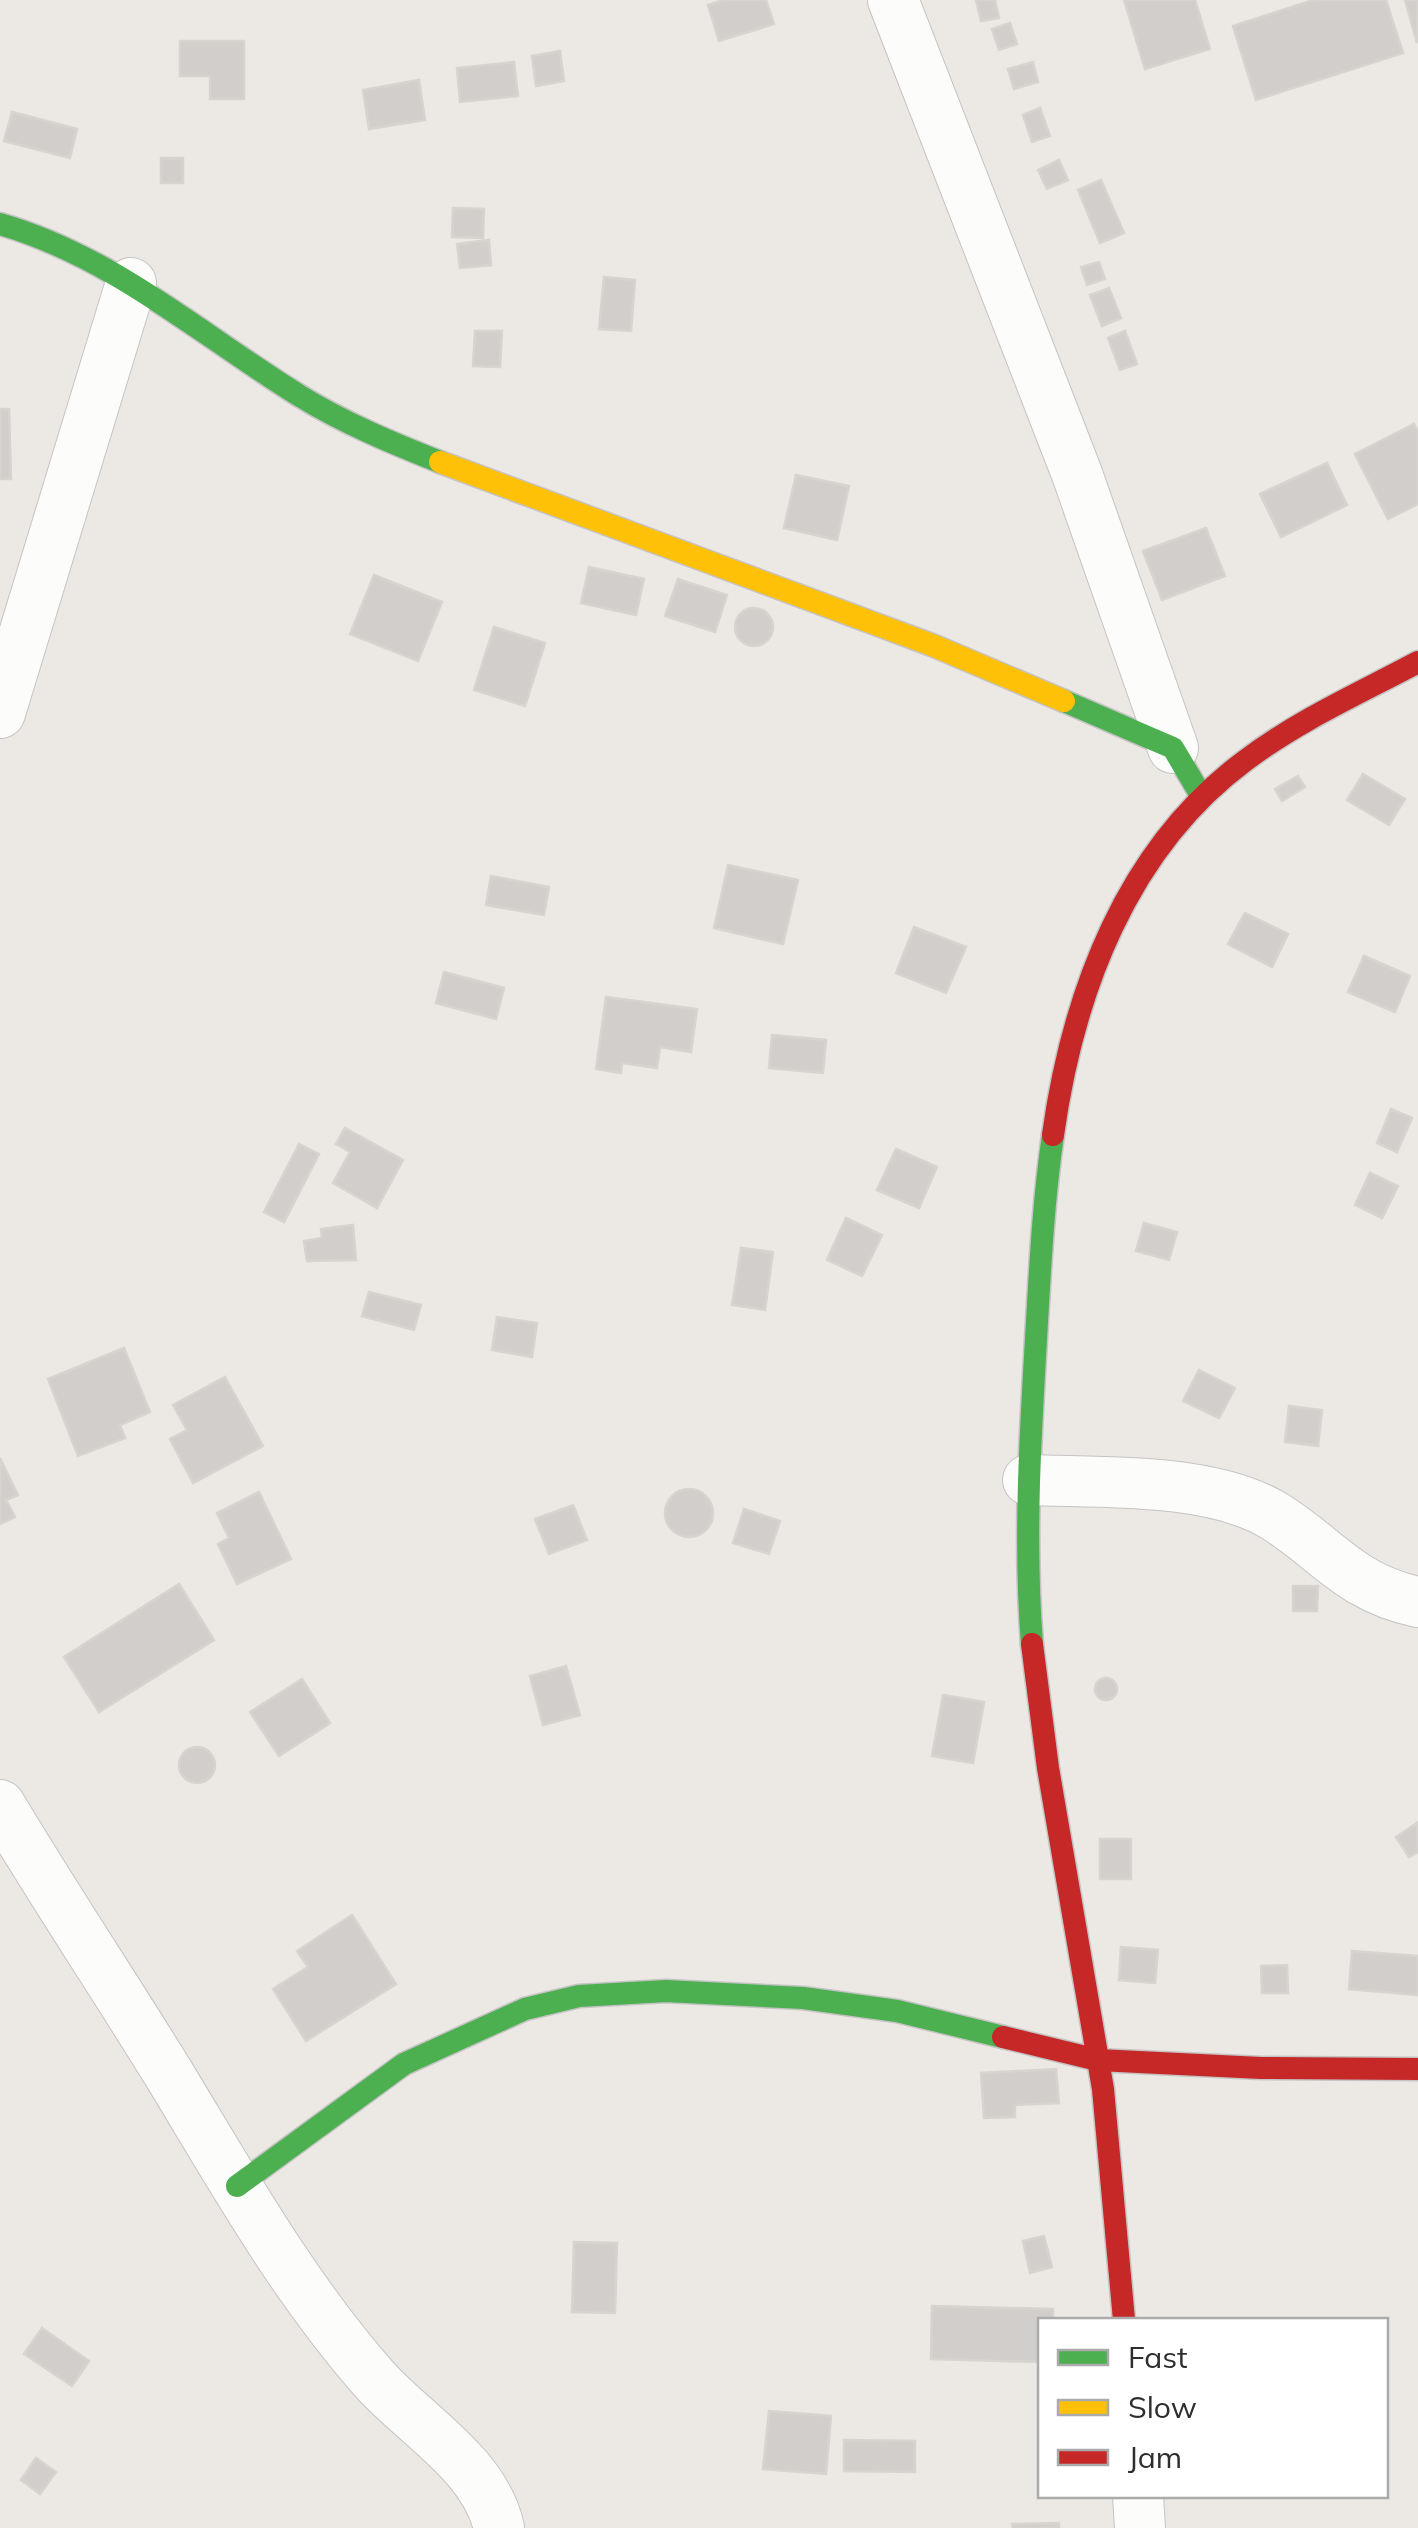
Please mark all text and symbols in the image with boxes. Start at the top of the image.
legend [1038,2318,1388,2498]
text: Fast [1128,2338,1188,2376]
text: Slow [1128,2388,1197,2426]
text: Jam [1128,2438,1182,2476]

